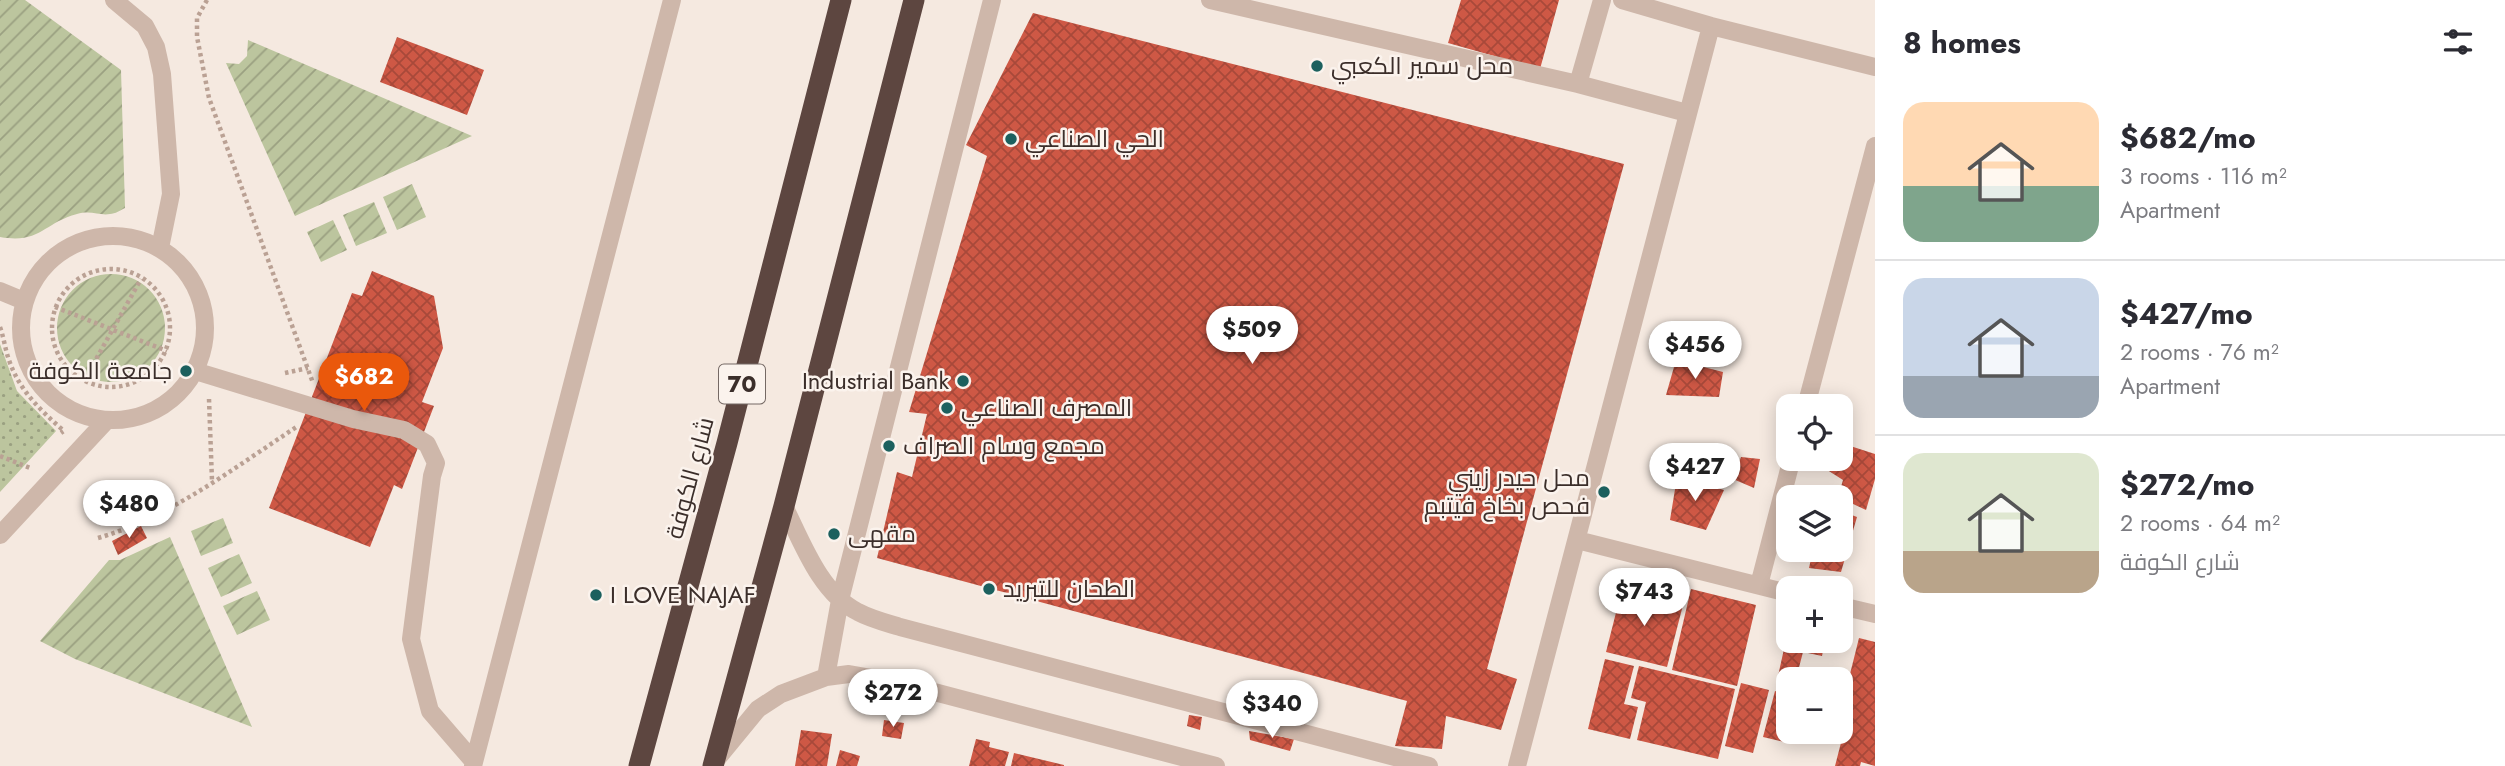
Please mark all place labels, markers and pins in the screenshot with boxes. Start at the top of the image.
place label: محل سمير الكعبي [1331,48,1513,85]
marker: محل سمير الكعبي [1309,58,1325,74]
place label: الحي الصناعي [1025,121,1164,158]
marker: الحي الصناعي [1003,131,1019,147]
pin: $509 [1211,306,1293,366]
pin: $456 [1654,322,1736,381]
place label: جامعة الكوفة [29,353,172,388]
pin: $682 [323,354,405,413]
marker: جامعة الكوفة [178,363,194,379]
place label: Industrial Bank [802,363,949,398]
marker: Industrial Bank [955,373,971,389]
place label: المصرف الصناعي [961,390,1132,427]
marker: المصرف الصناعي [939,400,955,416]
place label: مجمع وسام الصراف [903,428,1105,463]
marker: مجمع وسام الصراف [881,438,897,454]
pin: $427 [1654,444,1736,503]
place label: محل حيدر زيني فحص بخاخ فيتبم [1424,460,1590,523]
pin: $480 [88,480,170,540]
marker: محل حيدر زيني فحص بخاخ فيتبم [1596,484,1612,500]
place label: مقهى [848,516,916,551]
marker: مقهى [826,526,842,542]
pin: $743 [1603,568,1685,628]
place label: الطحان للتبريد [1003,571,1135,606]
place label: I LOVE NAJAF [610,577,756,612]
marker: الطحان للتبريد [981,581,997,597]
marker: I LOVE NAJAF [588,587,604,603]
pin: $272 [852,670,934,729]
pin: $340 [1231,680,1313,740]

